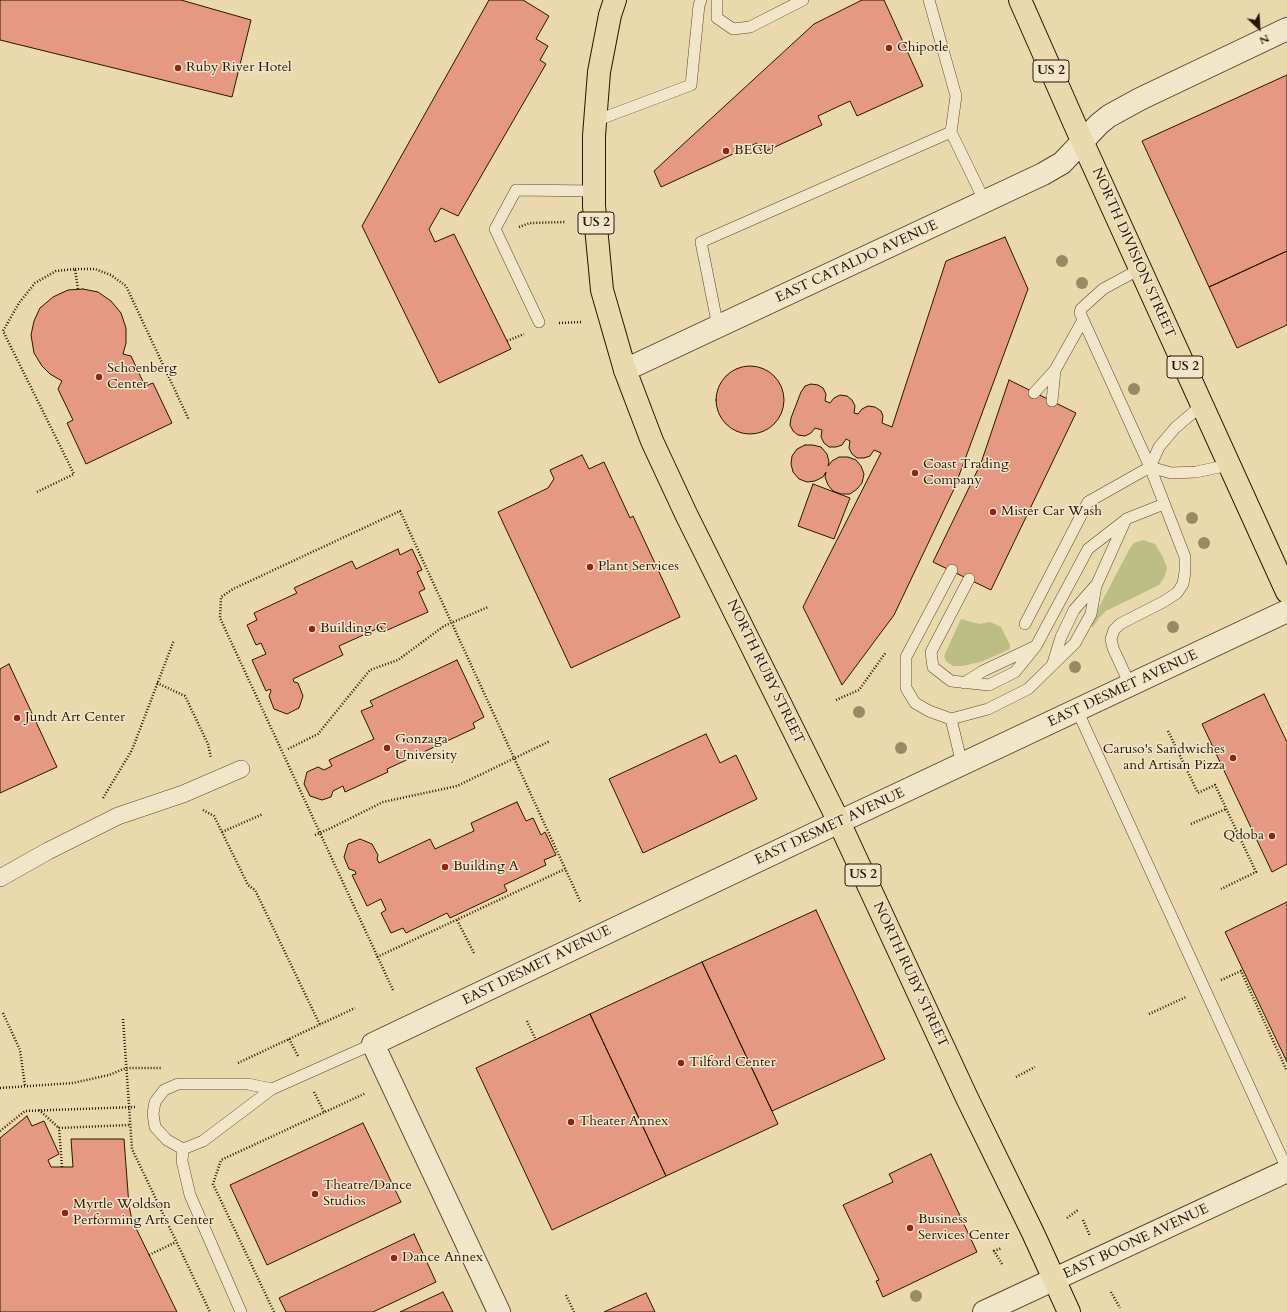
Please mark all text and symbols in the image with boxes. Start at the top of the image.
north arrow [1239,8,1279,48]
text: N [1257,31,1272,48]
place label: Chipotle [897,40,949,56]
marker: Chipotle [884,43,894,53]
place label: Ruby River Hotel [186,60,292,76]
road number: US 2 [1033,60,1069,82]
marker: Ruby River Hotel [173,63,183,73]
place label: BECU [734,143,774,159]
marker: BECU [721,146,731,156]
street label: NORTH DIVISION STREET [1088,165,1178,341]
road number: US 2 [578,212,614,234]
street label: EAST CATALDO AVENUE [773,217,941,307]
road number: US 2 [1167,356,1203,378]
place label: Schoenberg Center [107,361,177,394]
marker: Schoenberg Center [94,372,104,382]
place label: Coast Trading Company [923,457,1009,490]
marker: Coast Trading Company [910,468,920,478]
place label: Mister Car Wash [1001,504,1102,520]
marker: Mister Car Wash [988,507,998,517]
place label: Plant Services [598,559,679,575]
marker: Plant Services [585,562,595,572]
street label: NORTH RUBY STREET [723,597,807,747]
place label: Building C [320,621,386,637]
marker: Building C [307,624,317,634]
street label: EAST DESMET AVENUE [1045,647,1201,731]
place label: Jundt Art Center [25,710,125,726]
marker: Jundt Art Center [12,713,22,723]
place label: Gonzaga University [395,732,457,764]
place label: Caruso's Sandwiches and Artisan Pizza [1103,742,1225,774]
marker: Gonzaga University [382,743,392,753]
marker: Caruso's Sandwiches and Artisan Pizza [1228,753,1238,763]
street label: EAST DESMET AVENUE [752,785,908,869]
place label: Qdoba [1223,828,1264,844]
marker: Qdoba [1267,831,1277,841]
place label: Building A [453,859,519,875]
marker: Building A [440,862,450,872]
road number: US 2 [845,864,881,886]
street label: NORTH RUBY STREET [869,899,951,1051]
street label: EAST DESMET AVENUE [460,923,614,1009]
place label: Tilford Center [689,1055,776,1071]
marker: Tilford Center [676,1058,686,1068]
place label: Theater Annex [579,1114,668,1130]
marker: Theater Annex [566,1117,576,1127]
place label: Theatre/Dance Studios [323,1178,412,1210]
marker: Theatre/Dance Studios [310,1189,320,1199]
place label: Myrtle Woldson Performing Arts Center [73,1197,214,1230]
street label: EAST BOONE AVENUE [1061,1201,1211,1283]
marker: Myrtle Woldson Performing Arts Center [60,1208,70,1218]
place label: Business Services Center [918,1212,1010,1244]
marker: Business Services Center [905,1223,915,1233]
place label: Dance Annex [402,1250,483,1266]
marker: Dance Annex [389,1253,399,1263]

